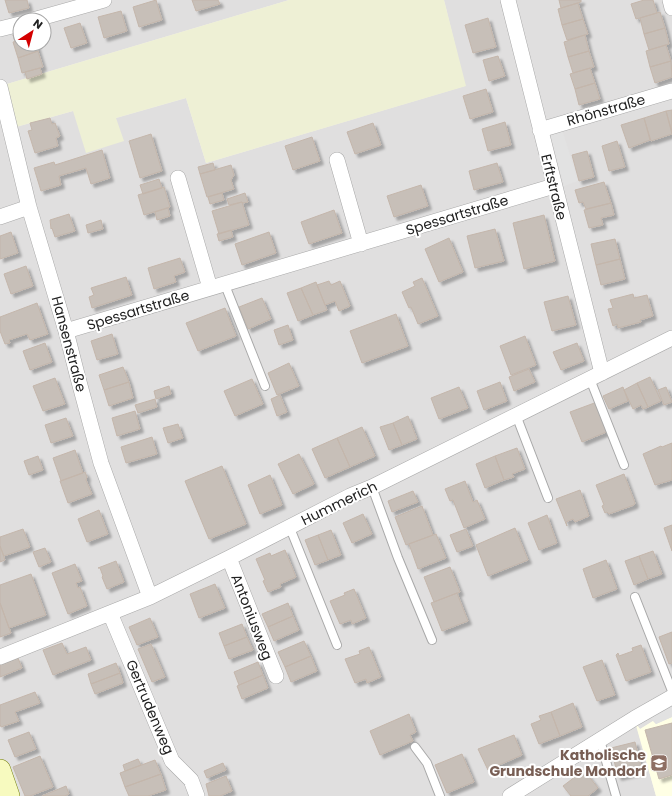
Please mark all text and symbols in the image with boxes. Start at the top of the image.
north arrow [12,12,52,52]
text: N [30,15,46,33]
street label: Rhönstraße [564,89,648,131]
street label: Erftstraße [536,152,572,222]
street label: Spessartstraße [403,190,511,240]
street label: Spessartstraße [84,285,192,335]
street label: Hansenstraße [47,294,91,394]
street label: Hummerich [298,476,380,530]
street label: Antoniusweg [226,571,278,663]
street label: Gertrudenweg [121,657,179,757]
place label: Katholische Grundschule Mondorf [489,745,646,781]
school or university icon: Katholische Grundschule Mondorf [649,753,669,773]

